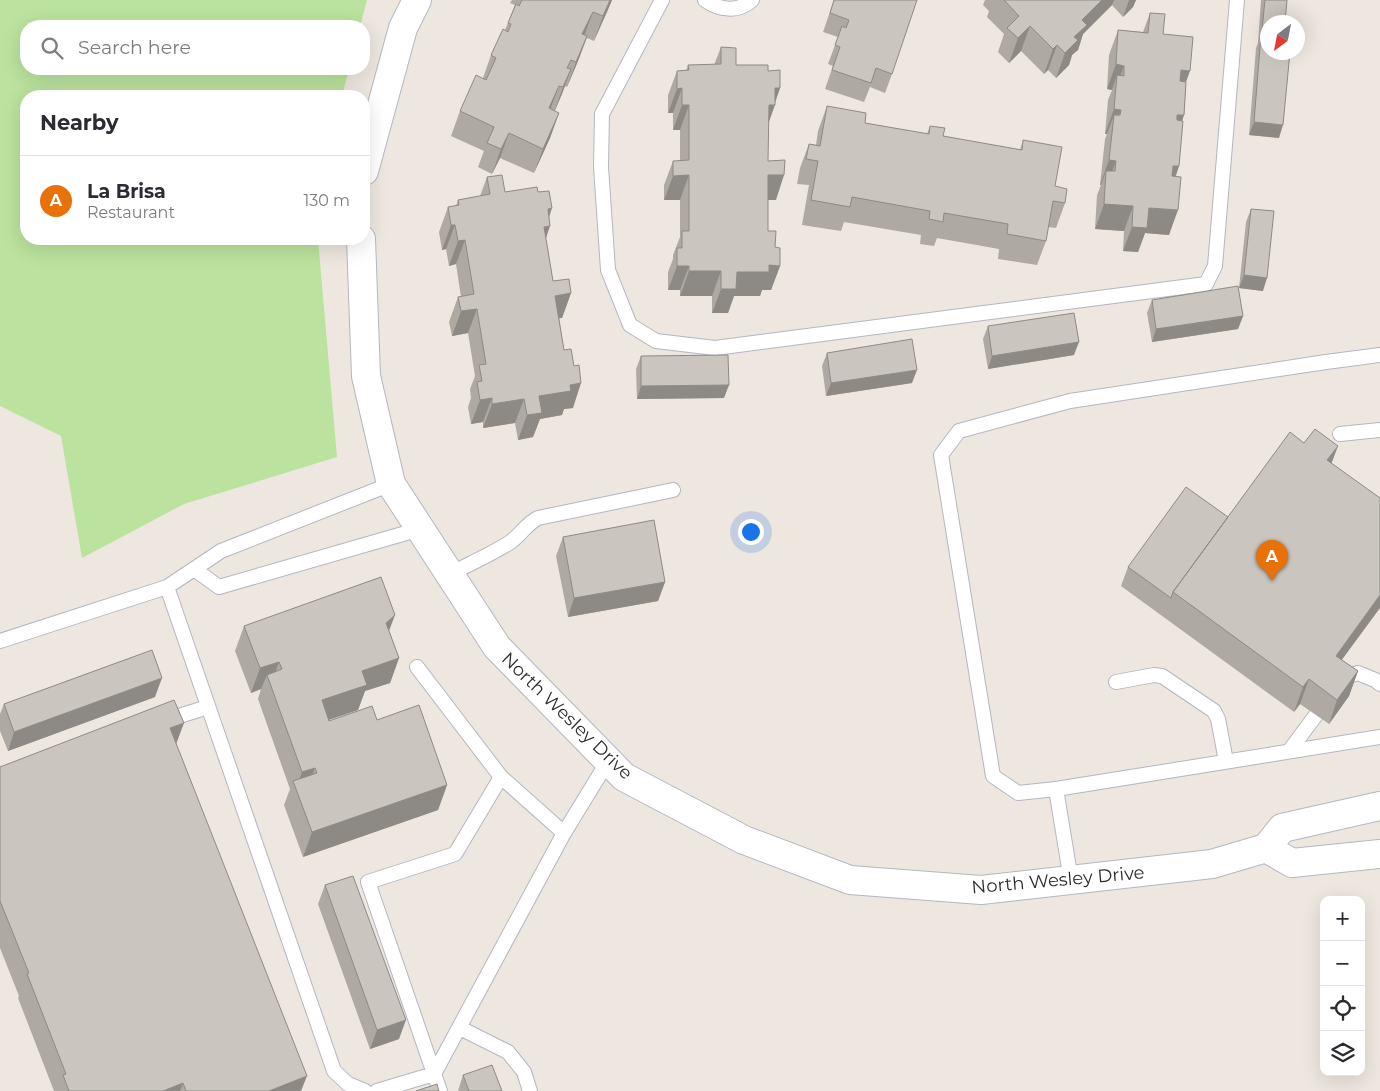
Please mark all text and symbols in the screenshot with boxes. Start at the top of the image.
north arrow [1260,15,1305,60]
search box [20,20,370,75]
icon: search [38,34,66,62]
text: Search here [78,36,191,59]
text: Nearby [40,110,119,135]
text: La Brisa [87,180,166,203]
text: A [50,191,62,210]
text: 130 m [303,191,350,210]
text: Restaurant [87,203,175,222]
your location [738,519,764,545]
pin: A [1256,540,1288,581]
street label: North Wesley Drive [497,648,637,784]
street label: North Wesley Drive [971,861,1145,899]
map controls [1320,896,1365,1076]
button: + [1320,896,1365,941]
button: − [1320,941,1365,986]
button: locate [1320,986,1365,1031]
button: layers [1320,1031,1365,1076]

